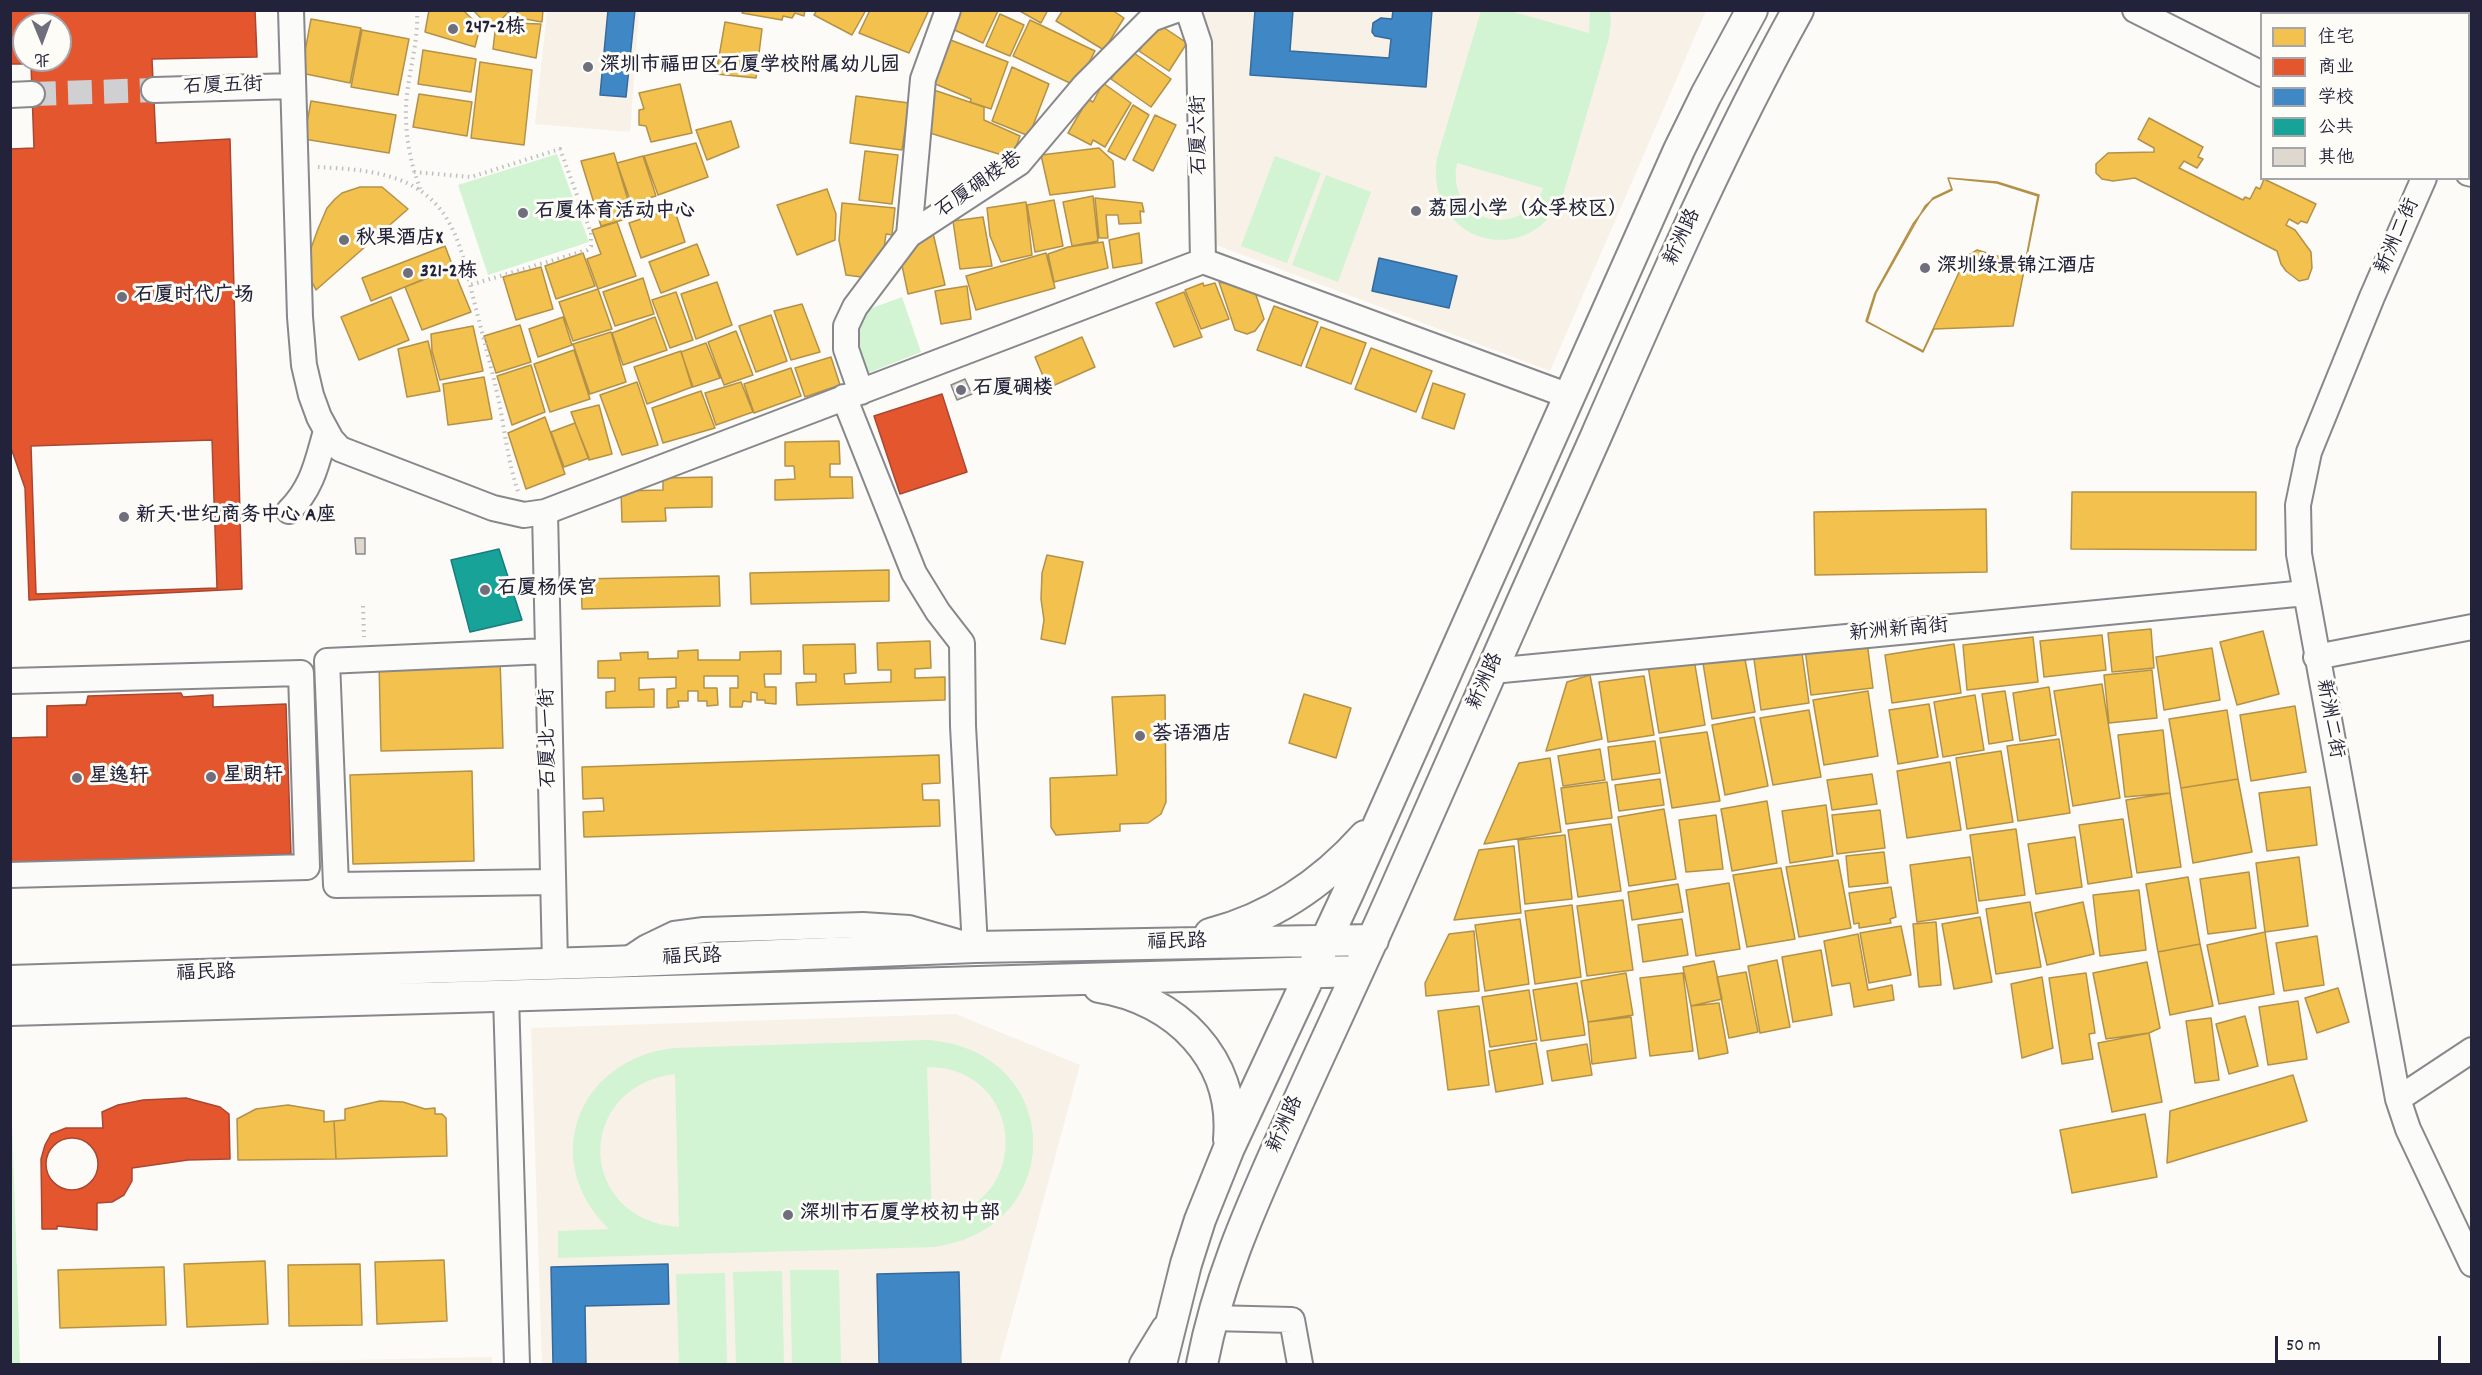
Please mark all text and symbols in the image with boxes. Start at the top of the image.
north arrow [12,12,72,72]
legend [2260,12,2470,180]
place label: 247-2栋 [465,17,525,41]
marker: 247-2栋 [446,22,460,36]
text: 住宅 [2318,26,2354,51]
text: 北 [34,47,51,70]
place label: 深圳市福田区石厦学校附属幼儿园 [600,55,900,79]
text: 商业 [2318,56,2354,81]
marker: 深圳市福田区石厦学校附属幼儿园 [581,60,595,74]
street label: 石厦五街 [183,75,263,101]
text: 学校 [2318,86,2354,111]
street label: 石厦六街 [1188,95,1214,175]
text: 公共 [2318,116,2354,141]
text: 其他 [2318,146,2354,171]
street label: 石厦碉楼巷 [932,147,1028,225]
street label: 新洲二街 [2372,196,2426,278]
place label: 荔园小学（众孚校区） [1428,199,1628,223]
place label: 石厦体育活动中心 [535,201,695,225]
marker: 荔园小学（众孚校区） [1409,204,1423,218]
marker: 石厦体育活动中心 [516,206,530,220]
street label: 新洲路 [1660,206,1708,270]
place label: 秋果酒店X [356,228,443,252]
marker: 秋果酒店X [337,233,351,247]
place label: 深圳绿景锦江酒店 [1937,256,2097,280]
place label: 321-2栋 [420,261,478,285]
marker: 深圳绿景锦江酒店 [1918,261,1932,275]
marker: 321-2栋 [401,266,415,280]
place label: 石厦时代广场 [134,285,254,309]
marker: 石厦时代广场 [115,290,129,304]
place label: 石厦碉楼 [973,378,1053,402]
marker: 石厦碉楼 [954,383,968,397]
place label: 新天·世纪商务中心 A座 [136,505,336,529]
marker: 新天·世纪商务中心 A座 [117,510,131,524]
place label: 石厦杨侯宫 [497,578,597,602]
marker: 石厦杨侯宫 [478,583,492,597]
street label: 新洲新南街 [1848,616,1950,648]
street label: 新洲路 [1464,650,1510,714]
street label: 新洲二街 [2309,678,2347,760]
street label: 石厦北一街 [537,688,563,788]
place label: 荟语酒店 [1152,724,1232,748]
marker: 荟语酒店 [1133,729,1147,743]
place label: 星朗轩 [223,765,283,789]
place label: 星逸轩 [89,766,149,790]
marker: 星朗轩 [204,770,218,784]
marker: 星逸轩 [70,771,84,785]
street label: 福民路 [1147,931,1207,957]
street label: 福民路 [662,946,722,972]
street label: 福民路 [176,962,236,988]
street label: 新洲路 [1264,1093,1310,1157]
place label: 深圳市石厦学校初中部 [800,1203,1000,1227]
marker: 深圳市石厦学校初中部 [781,1208,795,1222]
scale bar [2278,1324,2444,1362]
text: 50 m [2286,1334,2321,1359]

